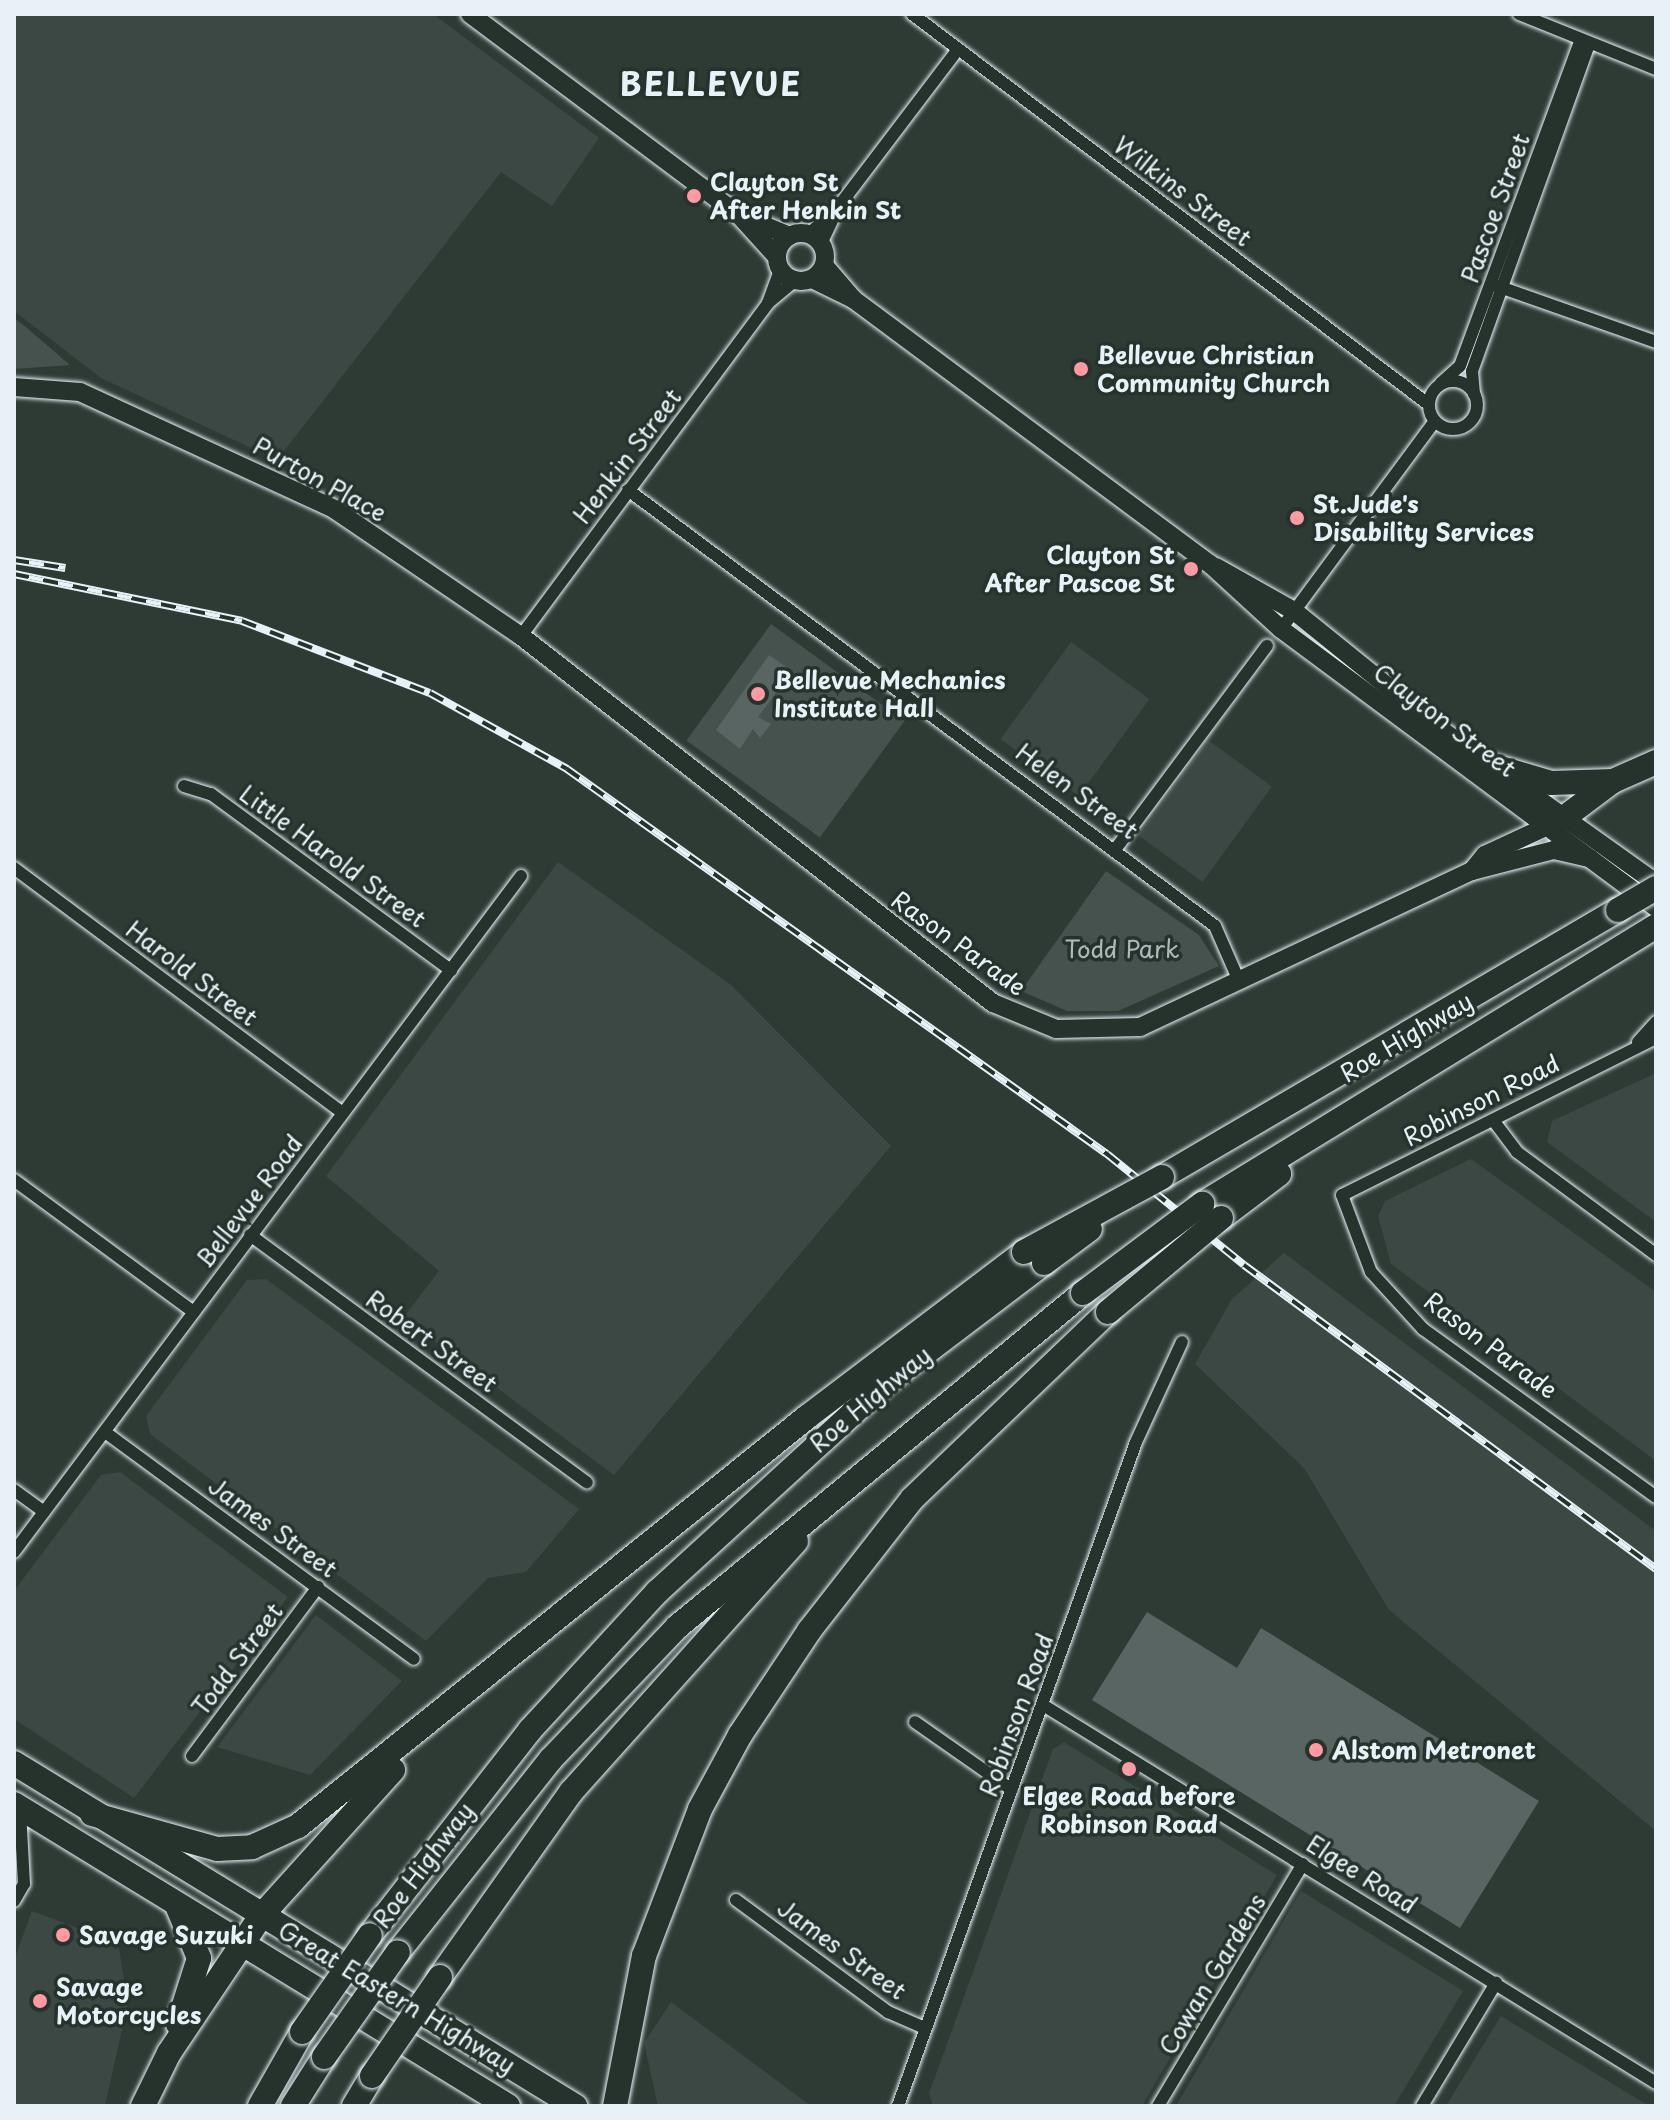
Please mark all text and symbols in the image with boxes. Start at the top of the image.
district label: BELLEVUE [620,64,802,102]
street label: Pascoe Street [1455,129,1535,287]
street label: Wilkins Street [1108,130,1258,252]
place label: Clayton St After Henkin St [710,168,903,224]
marker: Clayton St After Henkin St [685,187,703,205]
place label: Bellevue Christian Community Church [1097,341,1332,397]
marker: Bellevue Christian Community Church [1072,360,1090,378]
street label: Henkin Street [567,383,687,529]
street label: Purton Place [249,431,391,527]
place label: St.Jude's Disability Services [1313,490,1534,546]
marker: St.Jude's Disability Services [1288,509,1306,527]
place label: Clayton St After Pascoe St [985,541,1175,597]
marker: Clayton St After Pascoe St [1182,560,1200,578]
street label: Clayton Street [1369,657,1521,783]
place label: Bellevue Mechanics Institute Hall [774,666,1007,722]
marker: Bellevue Mechanics Institute Hall [749,685,767,703]
street label: Helen Street [1010,737,1144,845]
street label: Little Harold Street [234,778,432,934]
street label: Rason Parade [888,886,1030,1000]
street label: Harold Street [121,914,263,1032]
park label: Todd Park [1064,935,1180,963]
street label: Roe Highway [1334,986,1478,1088]
street label: Robinson Road [1399,1049,1563,1151]
street label: Bellevue Road [189,1128,309,1274]
street label: Robert Street [360,1284,504,1398]
street label: Rason Parade [1420,1287,1562,1403]
street label: Roe Highway [803,1339,937,1459]
street label: James Street [203,1470,343,1584]
street label: Todd Street [185,1597,289,1721]
street label: Robinson Road [974,1631,1058,1799]
place label: Alstom Metronet [1332,1736,1536,1764]
marker: Alstom Metronet [1307,1741,1325,1759]
marker: Elgee Road before Robinson Road [1120,1760,1138,1778]
place label: Elgee Road before Robinson Road [1022,1782,1236,1838]
street label: Roe Highway [366,1796,480,1934]
street label: Elgee Road [1301,1828,1423,1920]
street label: Cowan Gardens [1153,1889,1271,2059]
street label: James Street [772,1892,912,2006]
street label: Great Eastern Highway [273,1915,521,2079]
place label: Savage Suzuki [79,1921,253,1949]
marker: Savage Suzuki [54,1926,72,1944]
place label: Savage Motorcycles [56,1973,202,2029]
marker: Savage Motorcycles [31,1992,49,2010]

